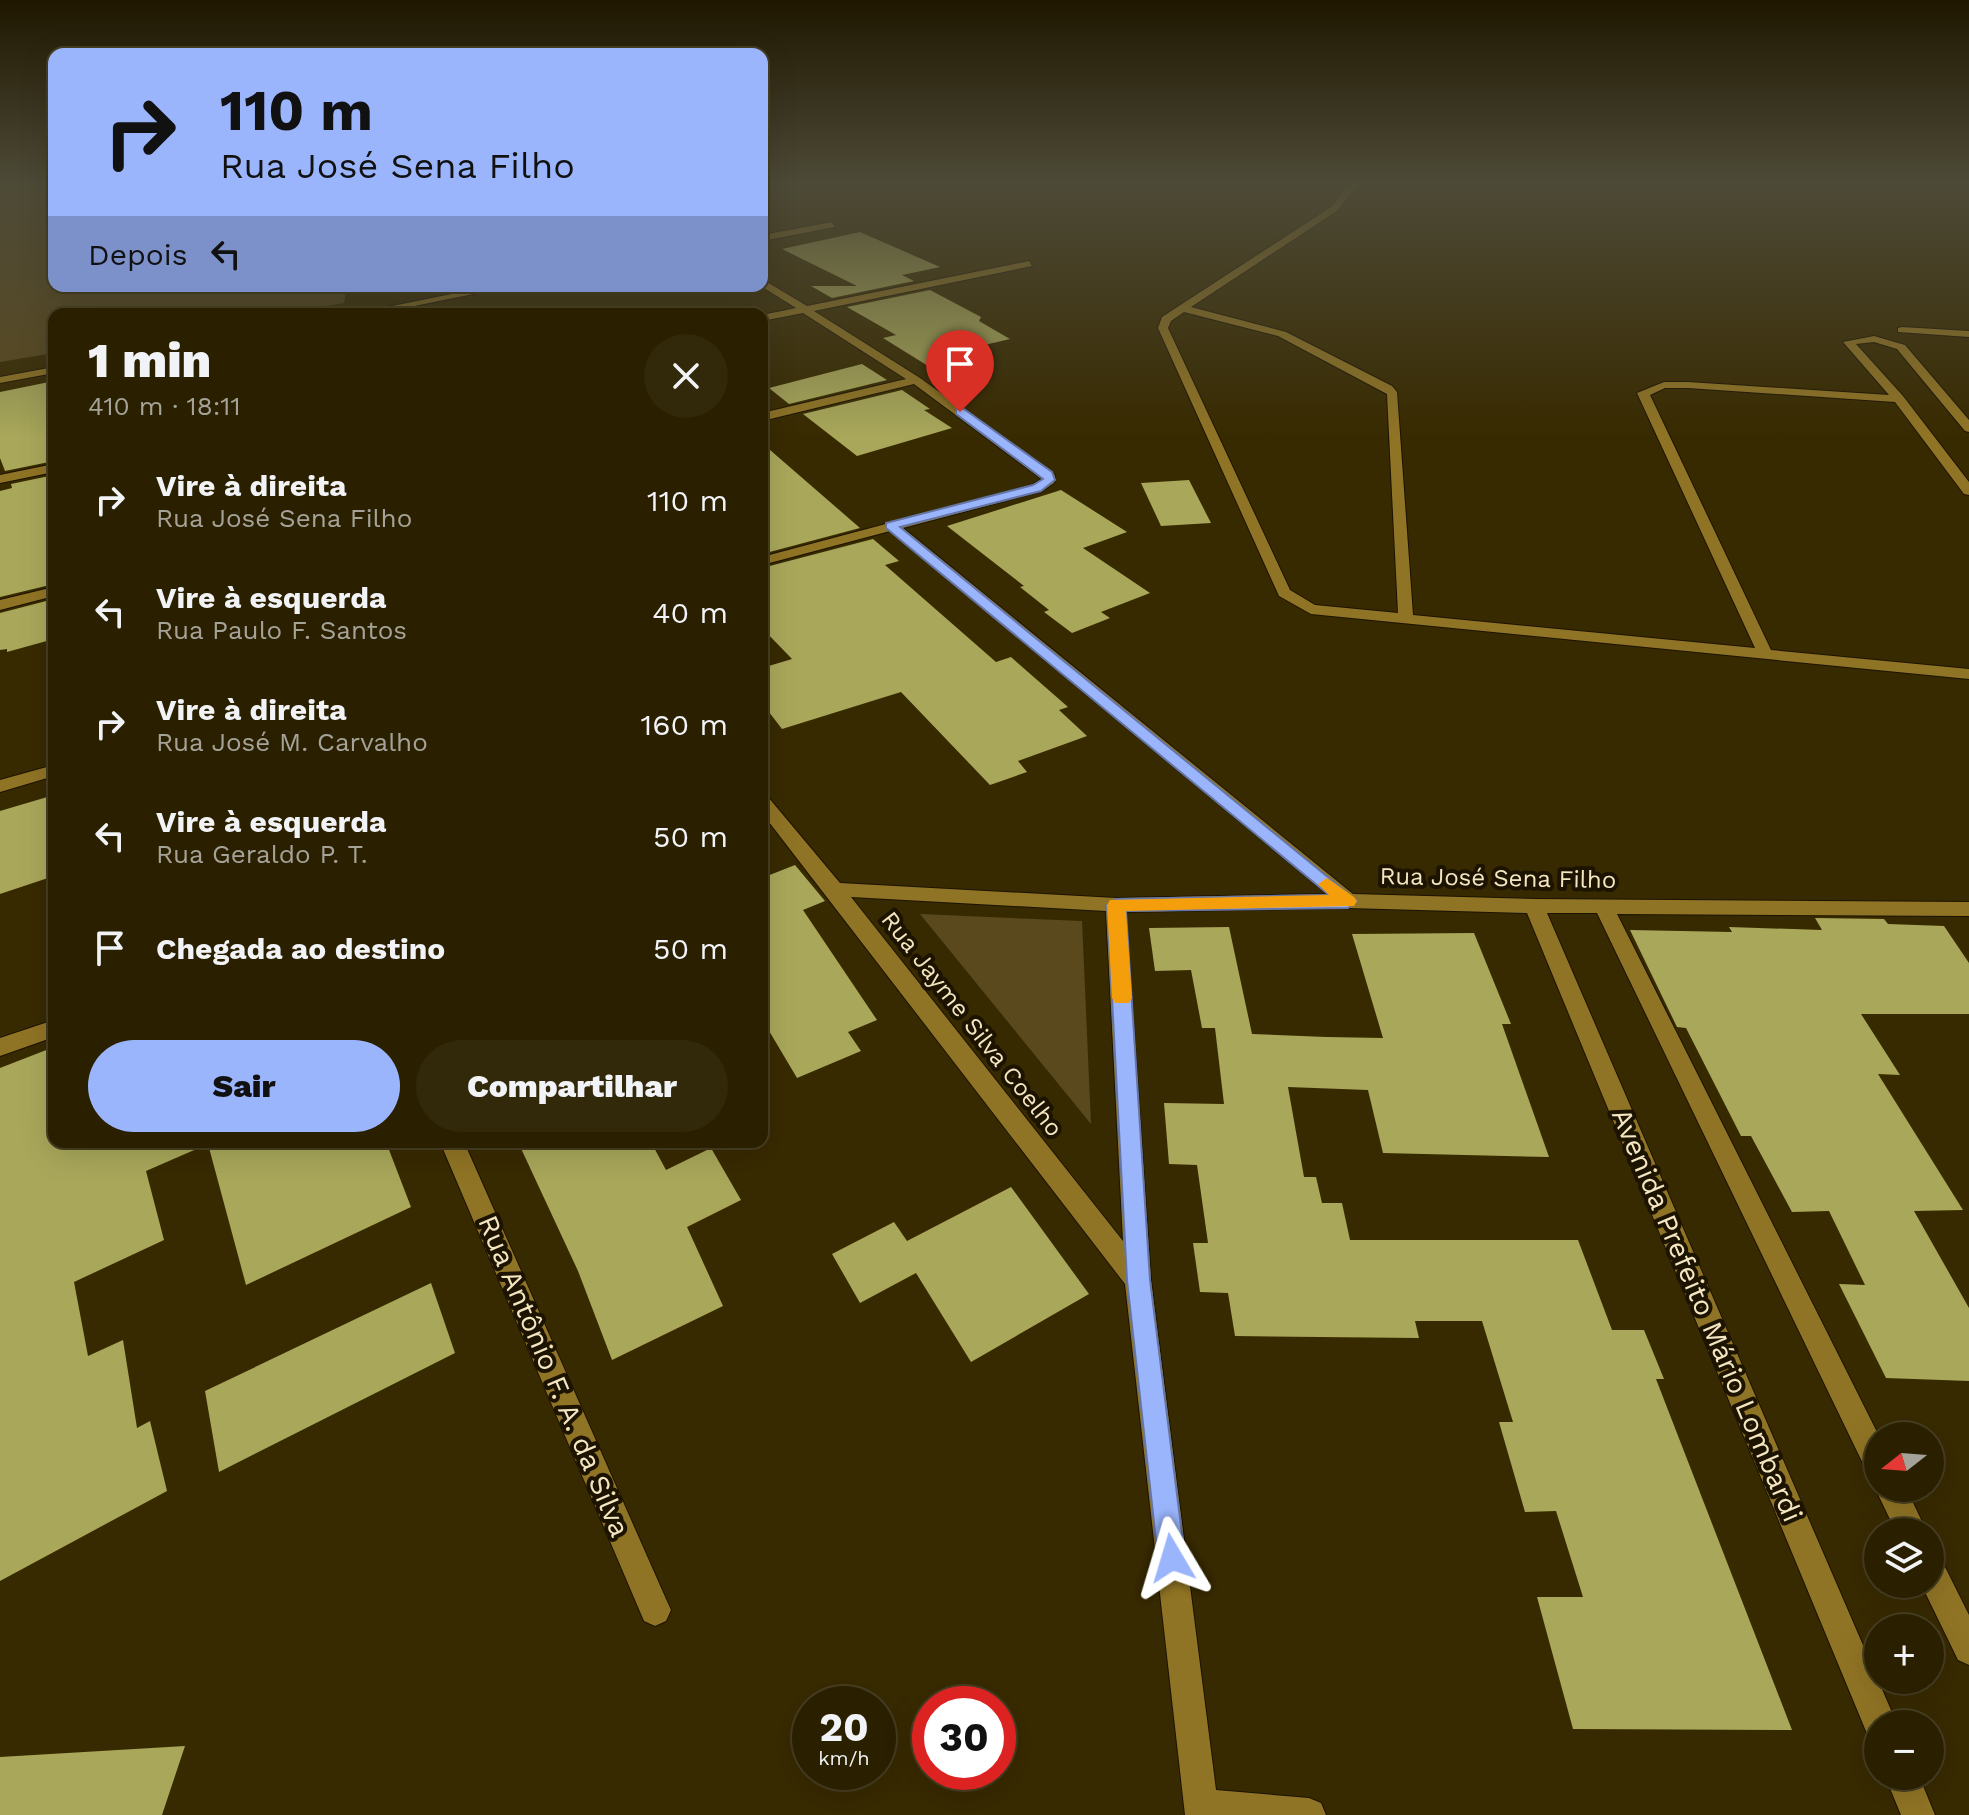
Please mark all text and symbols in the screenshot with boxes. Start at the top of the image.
text: 110 m [220,78,373,144]
icon: right [88,80,192,184]
text: Rua José Sena Filho [220,145,575,187]
icon: left [204,232,248,276]
text: Depois [88,237,188,272]
pin [926,330,994,412]
text: 1 min [88,332,211,389]
button: close [644,334,728,418]
icon: arrive [938,342,982,386]
text: 410 m · 18:11 [88,391,241,421]
text: Vire à direita [156,468,347,503]
icon: right [88,478,132,522]
text: 110 m [647,483,728,518]
text: Rua José Sena Filho [156,503,412,533]
text: Vire à esquerda [156,580,386,615]
icon: left [88,590,132,634]
text: 40 m [652,595,728,630]
text: Rua Paulo F. Santos [156,615,407,645]
text: Vire à direita [156,692,347,727]
icon: right [88,702,132,746]
text: 160 m [641,707,728,742]
text: Rua José M. Carvalho [156,727,428,757]
text: Vire à esquerda [156,804,386,839]
icon: left [88,814,132,858]
text: 50 m [653,819,728,854]
text: Rua Geraldo P. T. [156,839,368,869]
street label: Rua José Sena Filho [1380,862,1616,894]
street label: Rua Jayme Silva Coelho [875,906,1069,1142]
icon: arrive [88,926,132,970]
text: Chegada ao destino [156,931,445,966]
text: 50 m [653,931,728,966]
button: Sair [88,1040,400,1132]
button: Compartilhar [416,1040,728,1132]
street label: Avenida Prefeito Mário Lombardi [1605,1103,1809,1527]
street label: Rua Antônio F. A. da Silva [471,1210,637,1542]
north arrow [1864,1422,1944,1502]
map controls [1864,1422,1944,1790]
position arrow [1130,1516,1214,1600]
button: layers [1864,1518,1944,1598]
button: + [1864,1614,1944,1694]
speed limit sign: 30 [912,1686,1016,1790]
text: 20 [819,1704,869,1751]
button: − [1864,1710,1944,1790]
text: km/h [818,1746,870,1770]

